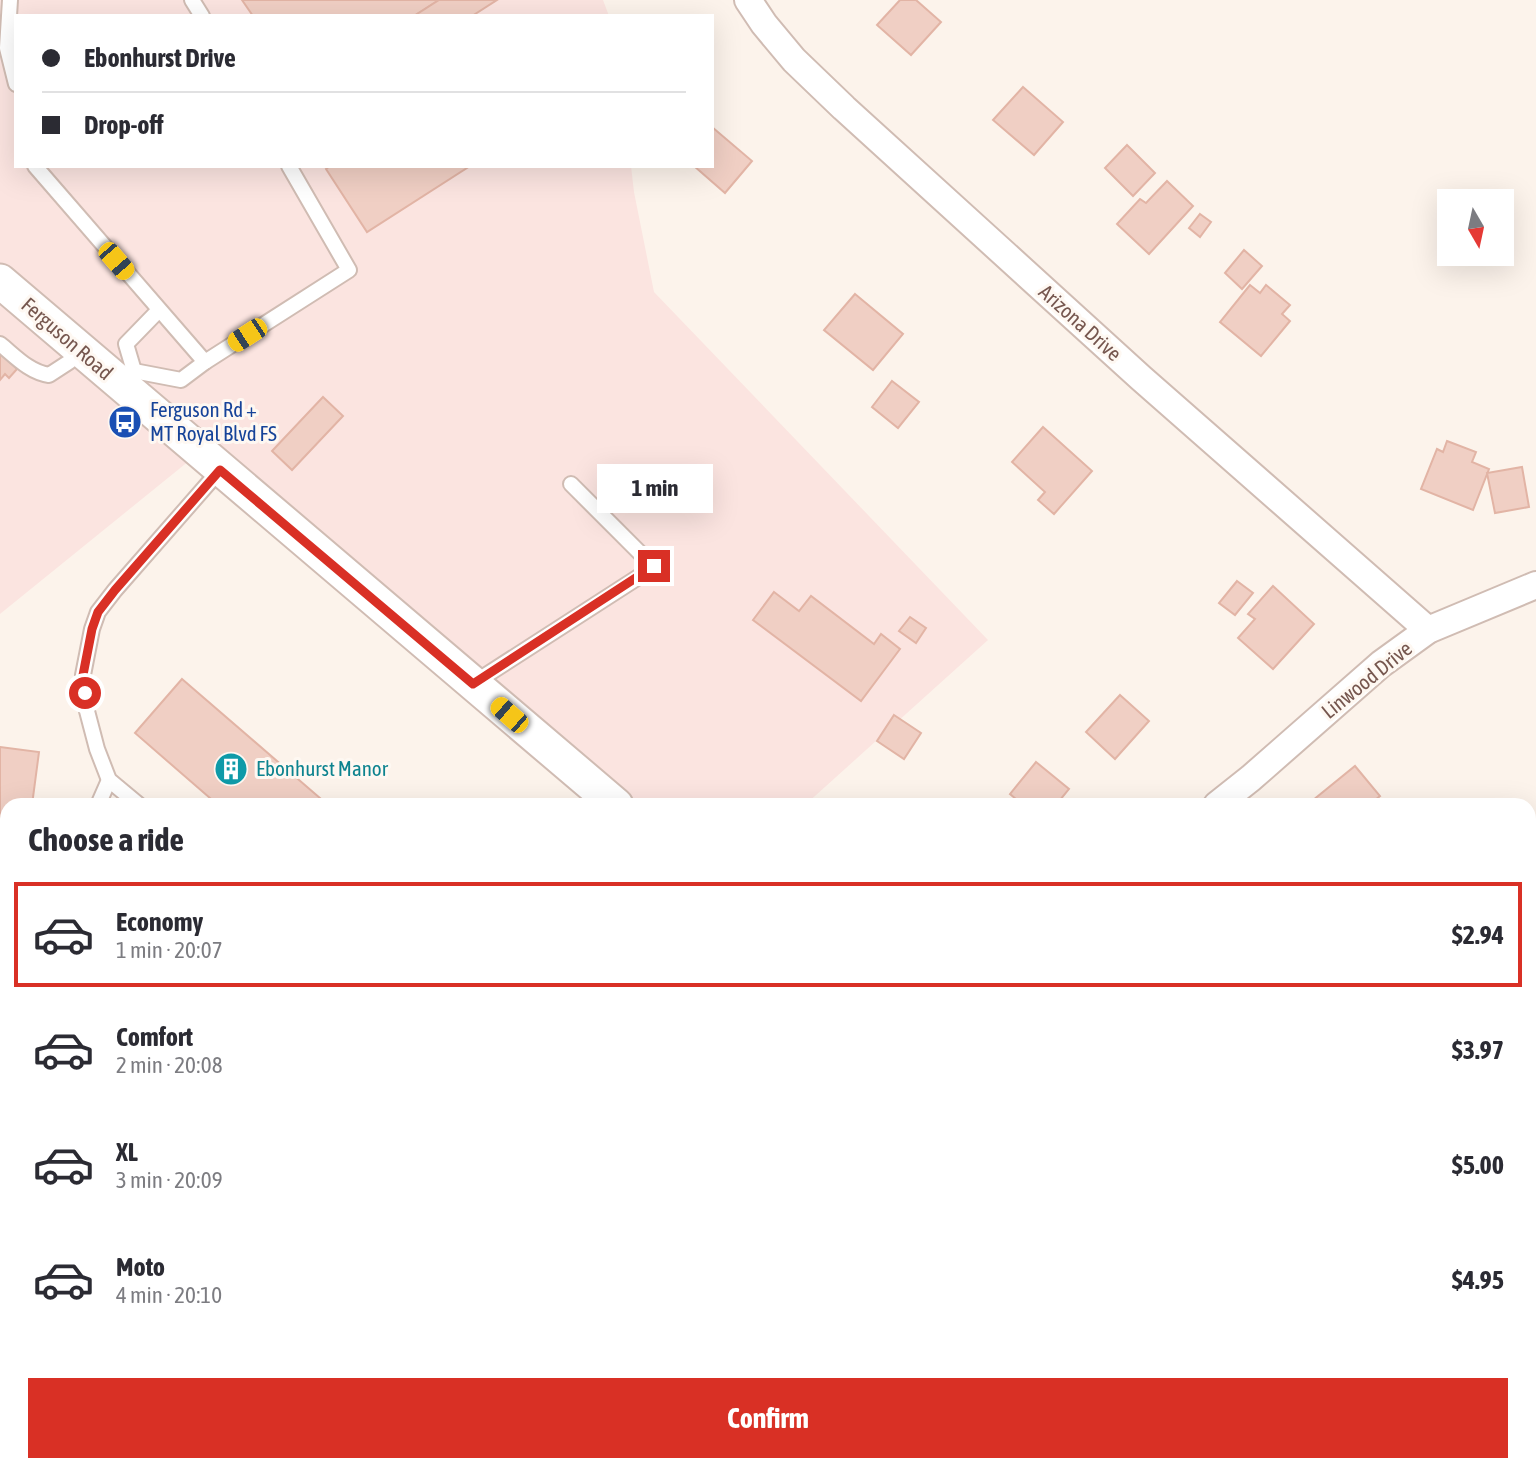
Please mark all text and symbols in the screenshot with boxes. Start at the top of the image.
text: Ebonhurst Drive [84,43,236,73]
text: Drop-off [84,110,164,140]
north arrow [1437,189,1514,266]
map controls [1437,189,1514,266]
car [95,238,138,284]
street label: Arizona Drive [1035,279,1127,365]
street label: Ferguson Road [17,292,118,384]
car [224,315,271,355]
place label: Ferguson Rd + MT Royal Blvd FS [150,397,277,445]
bus stop icon: Ferguson Rd + MT Royal Blvd FS [106,403,144,441]
callout: 1 min [596,464,712,514]
text: 1 min [632,475,678,501]
route end [638,550,670,582]
street label: Linwood Drive [1317,636,1416,723]
route start [69,677,101,709]
car [487,693,532,737]
building icon: Ebonhurst Manor [212,750,250,788]
place label: Ebonhurst Manor [256,756,389,780]
text: Choose a ride [28,821,184,858]
icon: car [32,903,95,966]
text: Economy [116,907,203,937]
text: $2.94 [1452,920,1504,950]
text: 1 min · 20:07 [116,937,222,963]
icon: car [32,1018,95,1081]
text: Comfort [116,1022,193,1052]
text: $3.97 [1452,1035,1504,1065]
text: 2 min · 20:08 [116,1052,222,1078]
icon: car [32,1133,95,1196]
text: XL [116,1137,138,1167]
text: $5.00 [1452,1150,1504,1180]
text: 3 min · 20:09 [116,1167,222,1193]
icon: car [32,1248,95,1311]
text: Moto [116,1252,165,1282]
text: $4.95 [1452,1265,1504,1295]
text: 4 min · 20:10 [116,1282,222,1308]
button: Confirm [28,1378,1508,1458]

